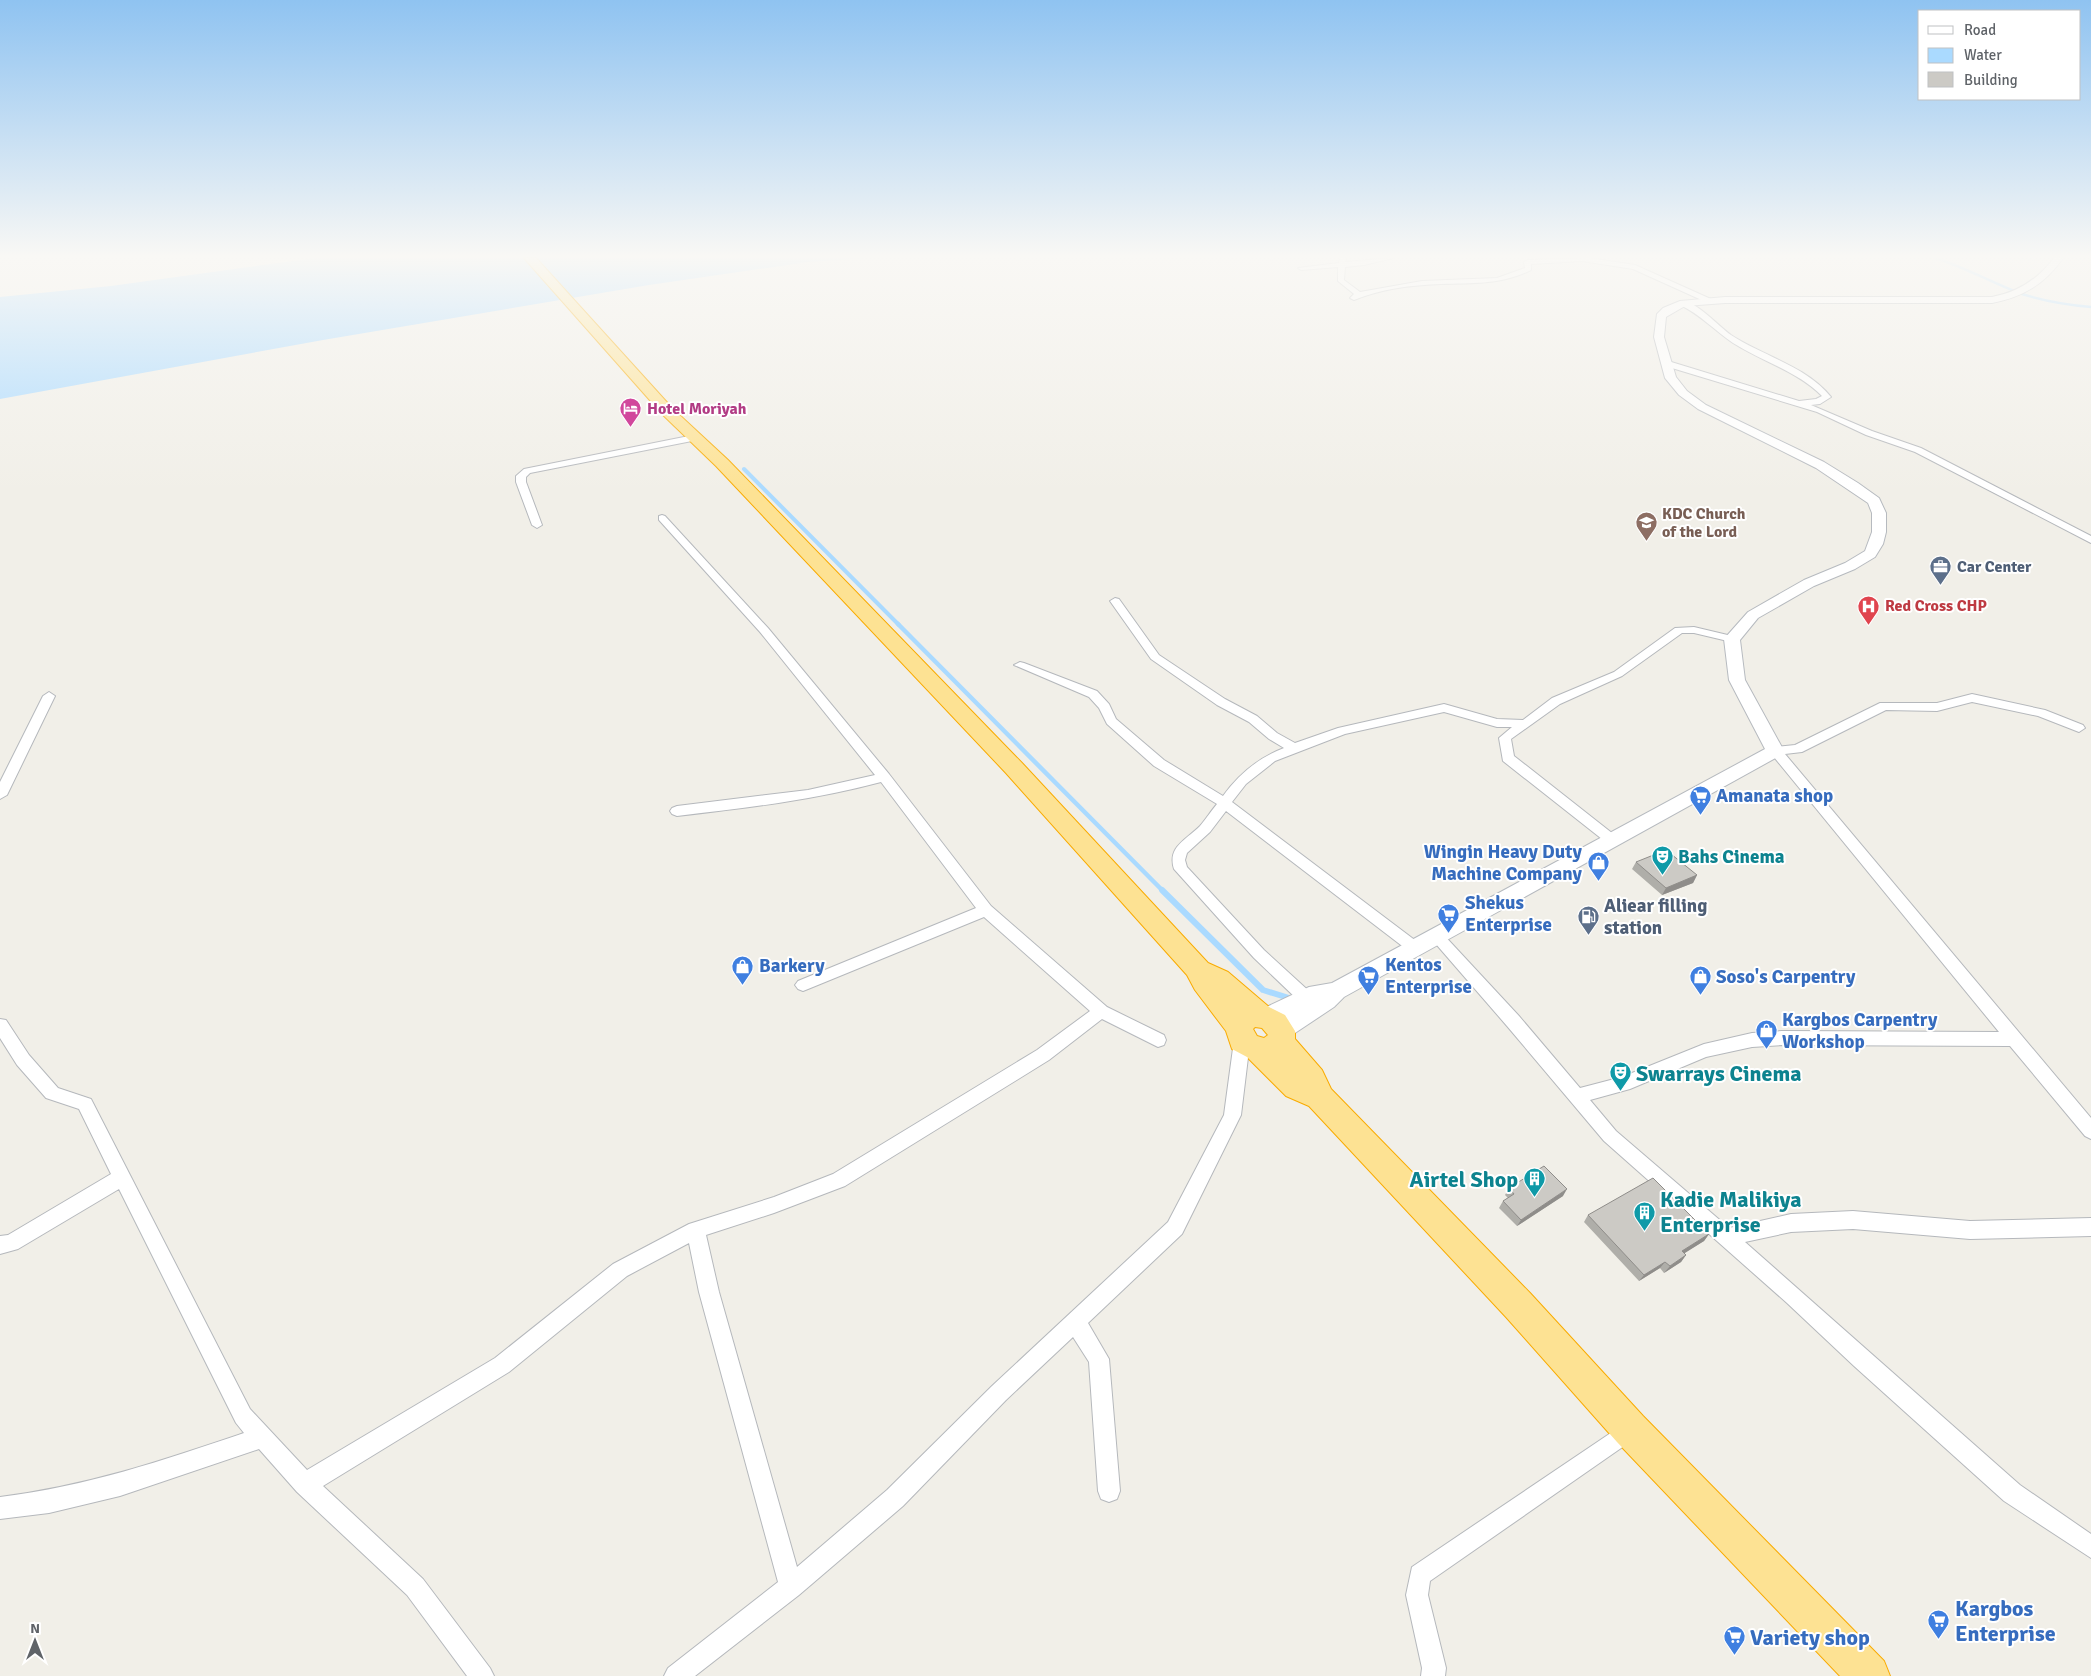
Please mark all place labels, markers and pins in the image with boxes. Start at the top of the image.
hotel icon: Hotel Moriyah [619,397,643,428]
place label: Hotel Moriyah [647,399,747,419]
place label: KDC Church of the Lord [1662,504,1746,542]
school or university icon: KDC Church of the Lord [1634,511,1658,542]
office icon: Car Center [1929,555,1953,586]
place label: Car Center [1957,557,2032,577]
hospital icon: Red Cross CHP [1857,594,1881,625]
place label: Red Cross CHP [1885,596,1987,616]
supermarket icon: Amanata shop [1688,784,1712,815]
place label: Amanata shop [1716,784,1833,808]
place label: Wingin Heavy Duty Machine Company [1424,840,1583,886]
theatre icon: Bahs Cinema [1650,845,1674,876]
place label: Bahs Cinema [1678,845,1785,869]
shop icon: Wingin Heavy Duty Machine Company [1586,851,1610,882]
place label: Shekus Enterprise [1465,891,1552,937]
place label: Aliear filling station [1604,894,1707,940]
supermarket icon: Shekus Enterprise [1437,902,1461,933]
fuel station icon: Aliear filling station [1576,905,1600,936]
place label: Kentos Enterprise [1385,953,1472,999]
shop icon: Barkery [731,954,755,985]
place label: Barkery [759,954,825,978]
supermarket icon: Kentos Enterprise [1357,964,1381,995]
shop icon: Soso's Carpentry [1688,965,1712,996]
place label: Soso's Carpentry [1716,965,1856,989]
place label: Kargbos Carpentry Workshop [1782,1008,1938,1054]
shop icon: Kargbos Carpentry Workshop [1754,1019,1778,1050]
place label: Swarrays Cinema [1636,1060,1802,1087]
theatre icon: Swarrays Cinema [1608,1061,1632,1092]
place label: Airtel Shop [1410,1166,1518,1193]
building icon: Airtel Shop [1522,1167,1546,1198]
place label: Kadie Malikiya Enterprise [1660,1186,1802,1238]
building icon: Kadie Malikiya Enterprise [1632,1200,1656,1231]
place label: Kargbos Enterprise [1955,1595,2056,1647]
supermarket icon: Kargbos Enterprise [1927,1609,1951,1640]
place label: Variety shop [1750,1624,1870,1651]
supermarket icon: Variety shop [1722,1625,1746,1656]

